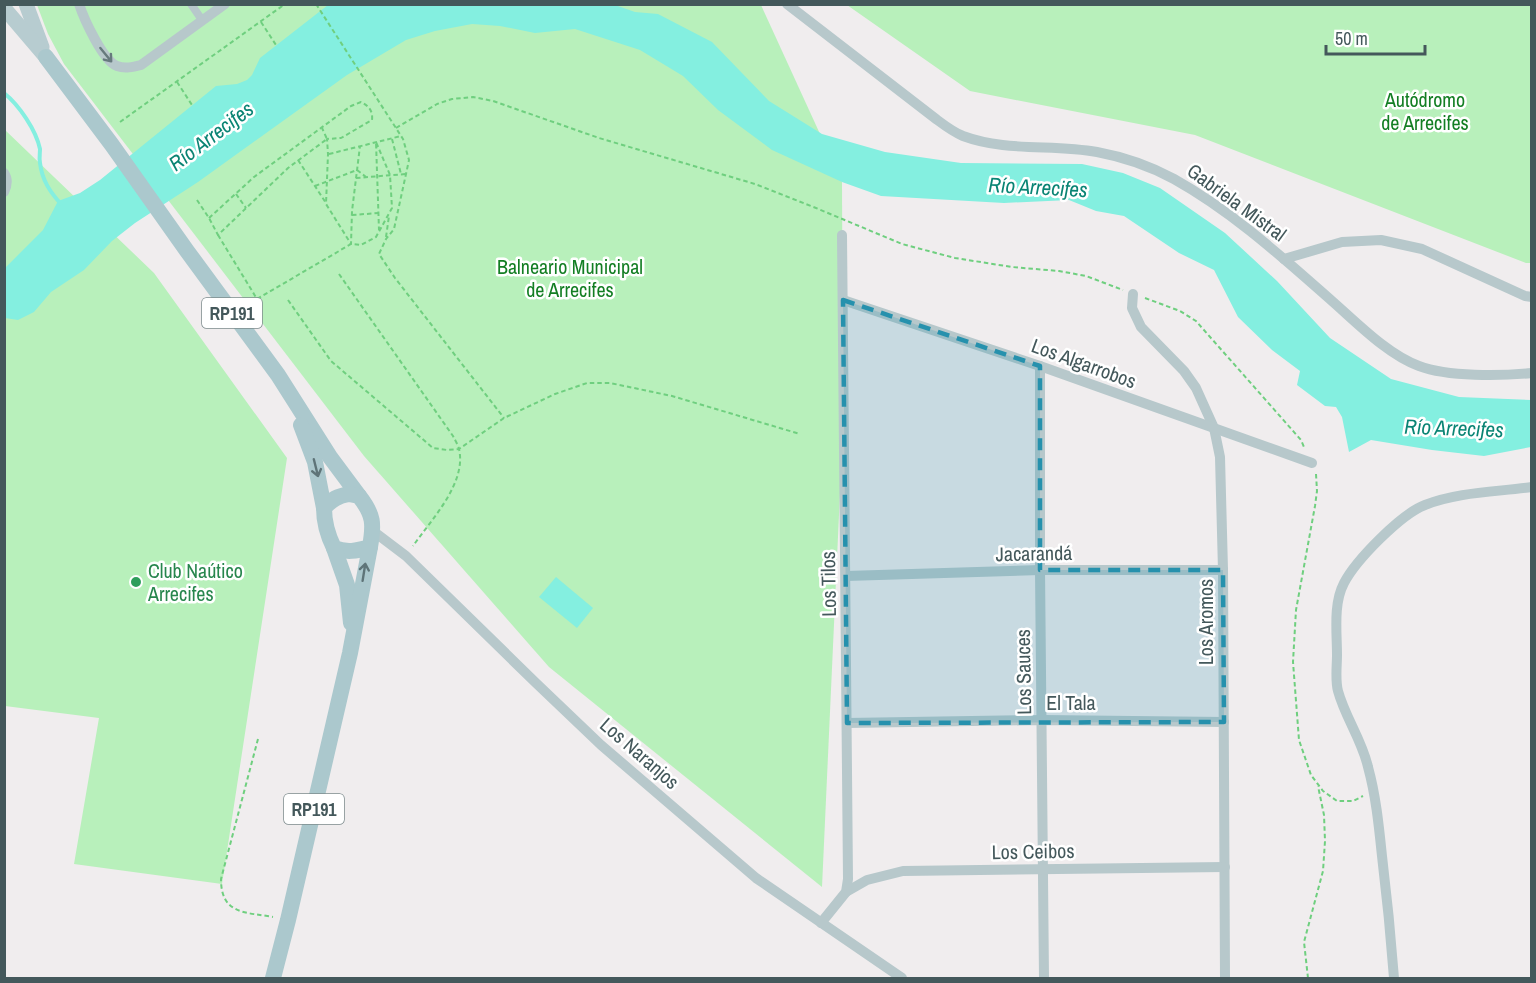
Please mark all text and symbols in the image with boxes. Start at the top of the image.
scale bar [1326,18,1425,56]
text: 50 m [1335,26,1368,51]
one-way arrow [100,47,113,63]
park label: Autódromo de Arrecifes [1381,86,1469,136]
water label: Río Arrecifes [163,94,260,177]
street label: Gabriela Mistral [1182,157,1292,247]
water label: Río Arrecifes [988,170,1089,204]
park label: Balneario Municipal de Arrecifes [497,253,643,303]
road number: RP191 [202,298,262,328]
street label: Los Algarrobos [1028,332,1140,394]
water label: Río Arrecifes [1404,412,1505,444]
one-way arrow [311,458,322,477]
street label: Jacarandá [995,539,1073,567]
street label: Los Tilos [814,551,842,617]
place label: Club Naútico Arrecifes [147,557,243,607]
one-way arrow [359,563,370,582]
marker: Club Naútico Arrecifes [129,575,143,589]
street label: Los Aromos [1192,579,1219,665]
street label: Los Sauces [1009,629,1037,715]
street label: El Tala [1046,689,1096,716]
street label: Los Naranjos [595,711,685,795]
road number: RP191 [284,794,344,824]
street label: Los Ceibos [991,837,1075,865]

